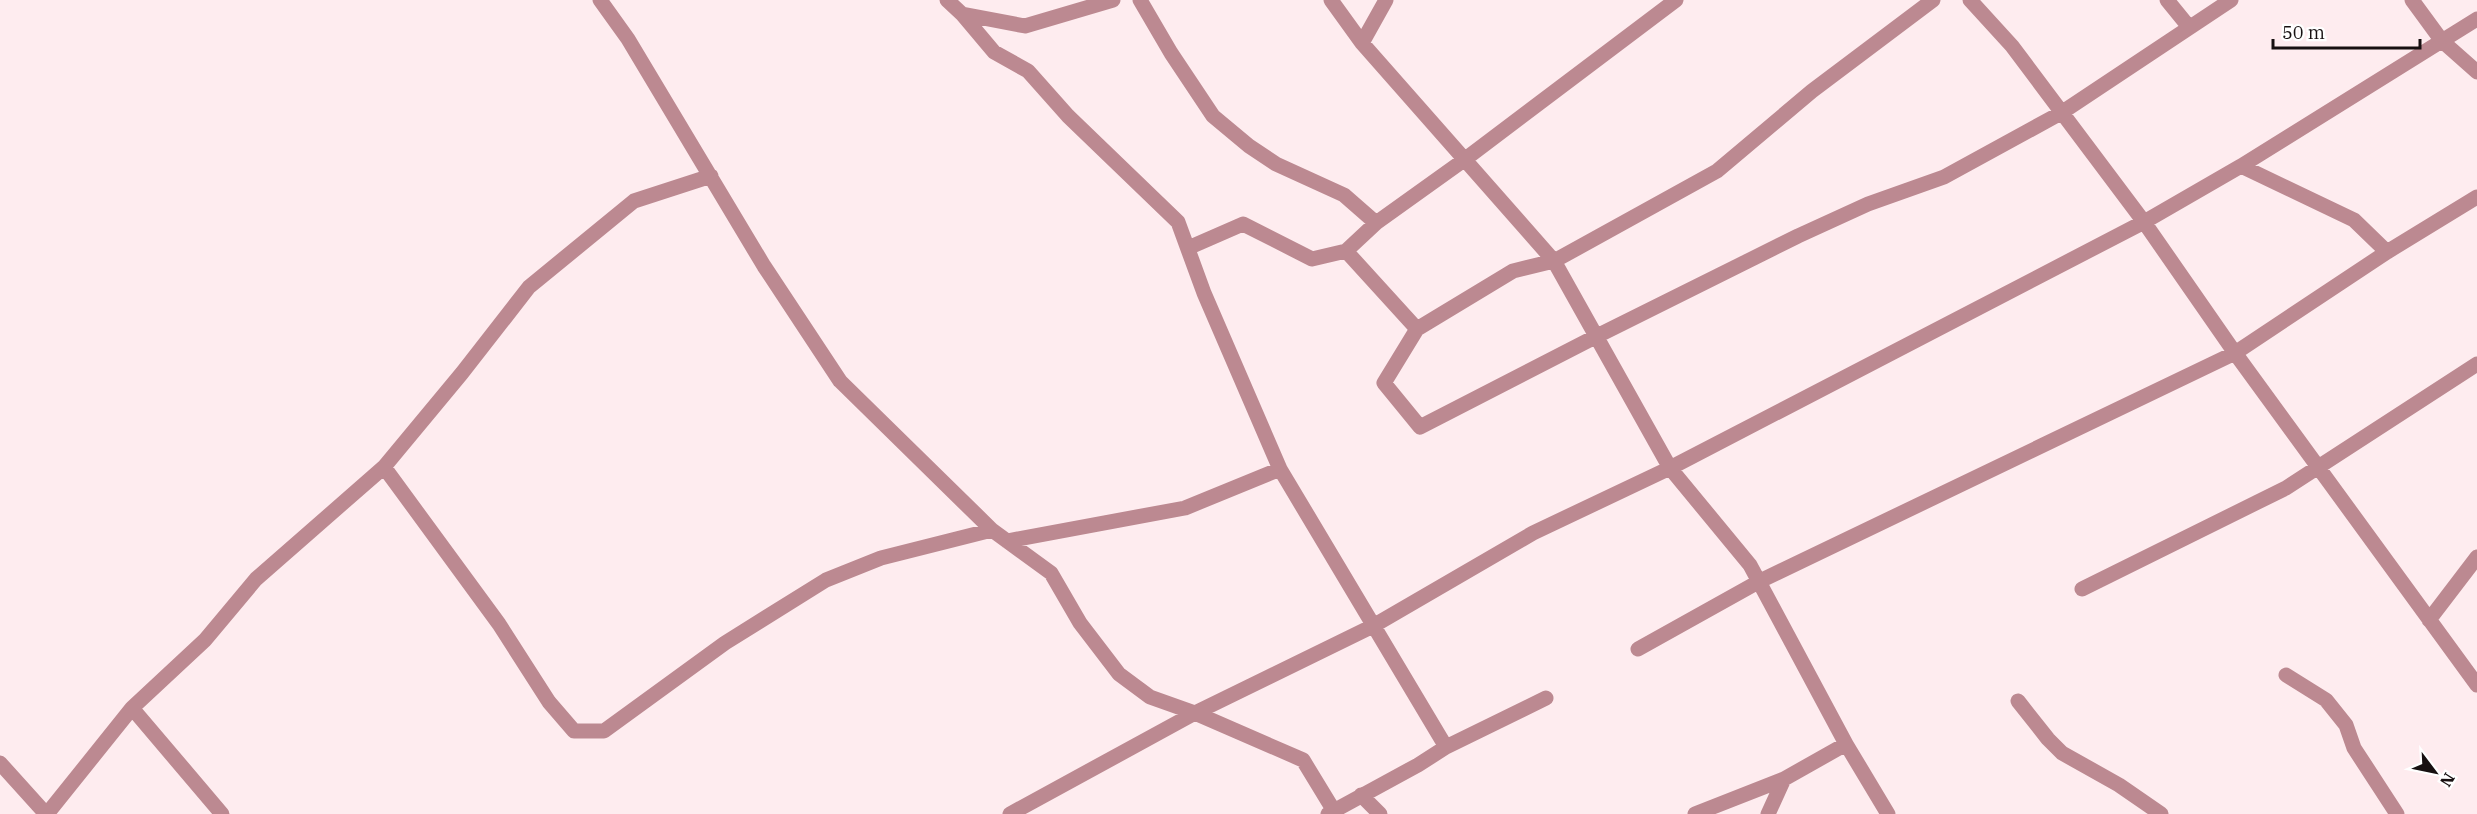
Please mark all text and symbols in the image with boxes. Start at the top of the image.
scale bar [2273,12,2420,50]
text: 50 m [2282,21,2325,44]
north arrow [2405,742,2465,802]
text: N [2436,769,2460,791]

